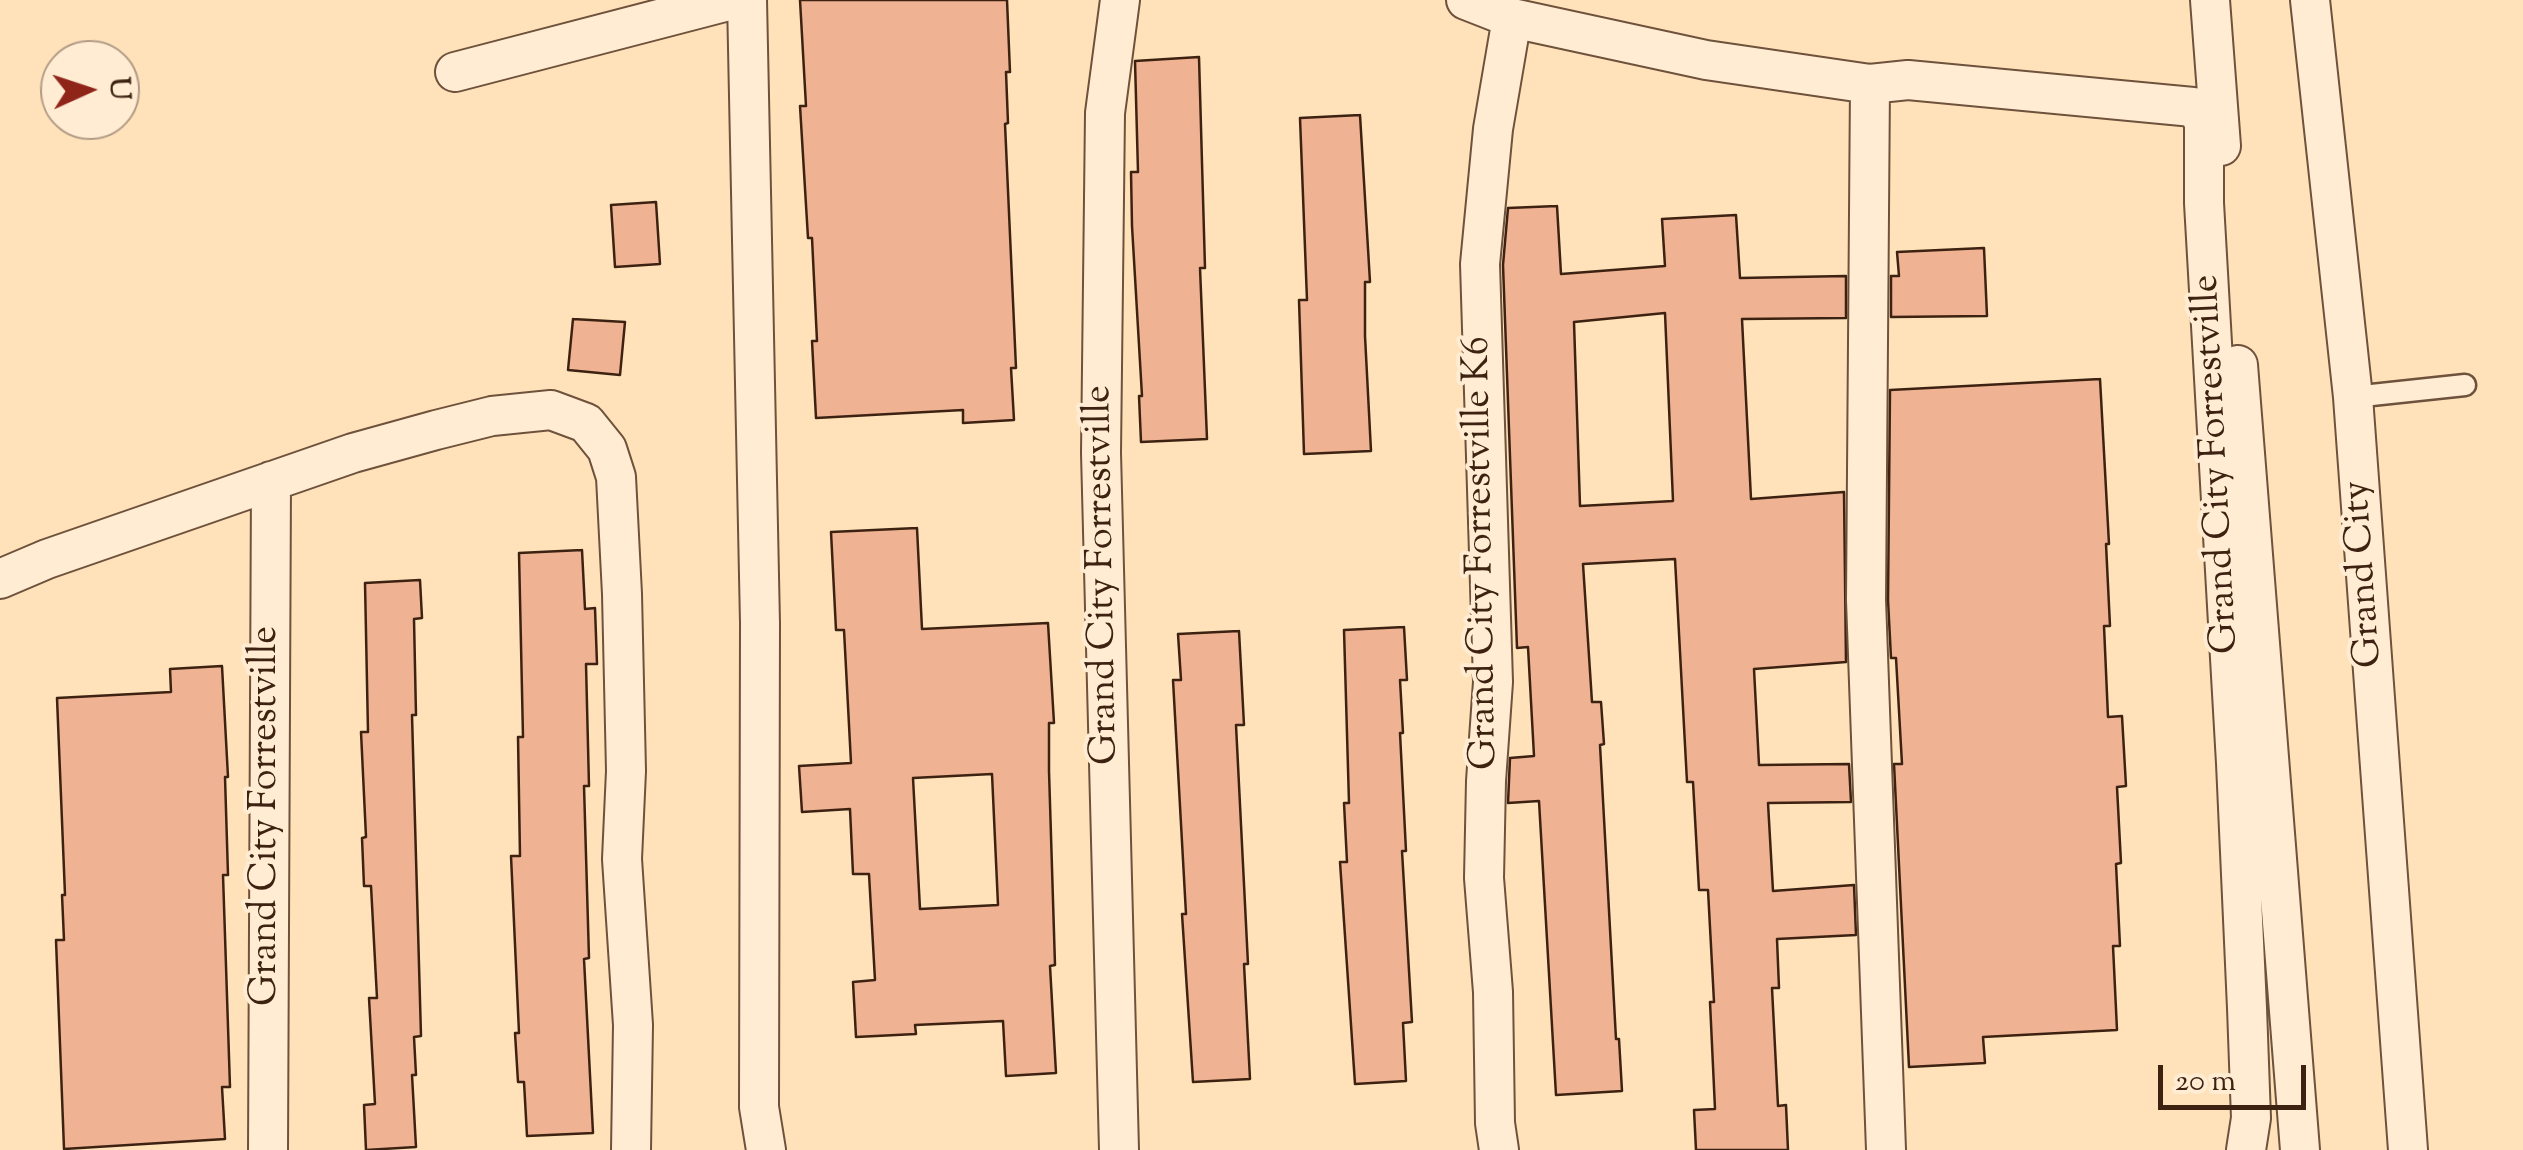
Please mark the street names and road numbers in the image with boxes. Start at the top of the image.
street label: Grand City Forrestville [2186,273,2252,655]
street label: Grand City Forrestville K6 [1457,336,1511,770]
street label: Grand City Forrestville [1079,385,1131,765]
street label: Grand City [2337,479,2395,669]
street label: Grand City Forrestville [246,626,292,1006]

